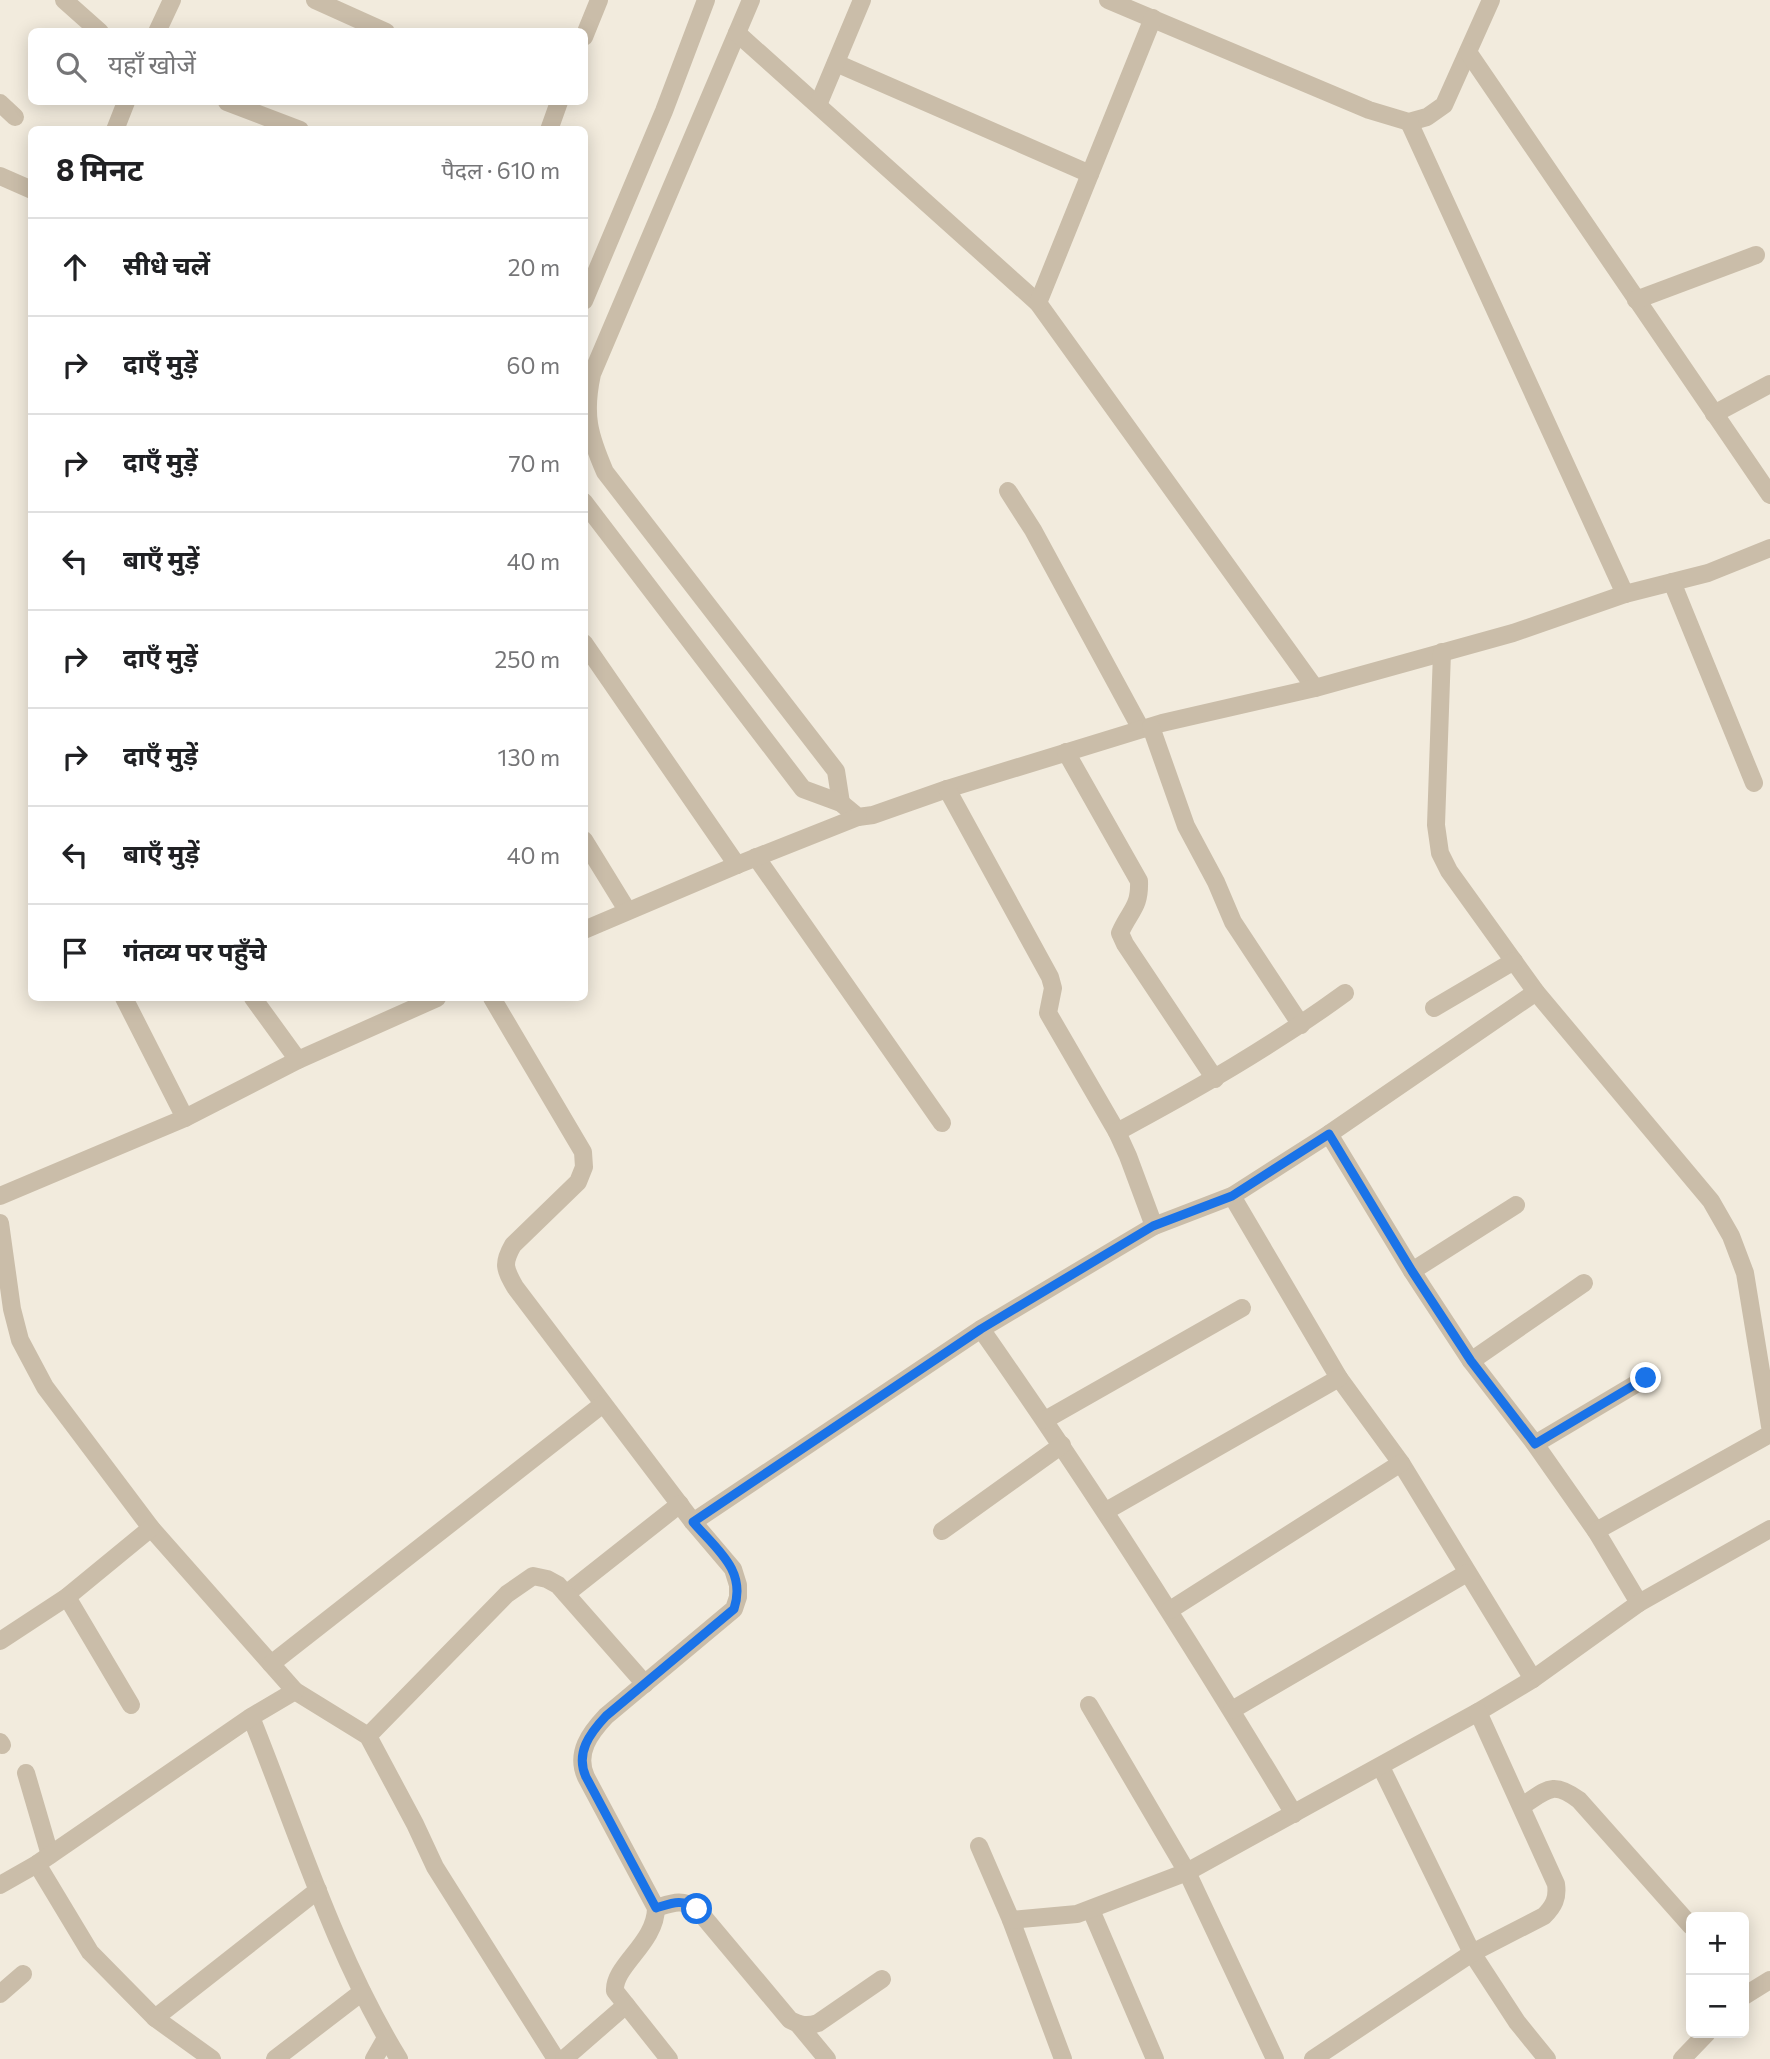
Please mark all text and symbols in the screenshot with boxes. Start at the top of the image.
search box [28,28,588,105]
icon: search [52,48,90,86]
text: यहाँ खोजें [108,48,196,79]
text: 8 मिनट [56,150,143,187]
text: पैदल · 610 m [442,156,560,184]
icon: ahead [56,248,94,286]
text: सीधे चलें [123,249,210,280]
text: 20 m [508,253,560,281]
icon: right [56,346,94,384]
text: दाएँ मुड़ें [123,347,198,378]
text: 60 m [507,351,560,379]
icon: right [56,444,94,482]
text: दाएँ मुड़ें [123,445,198,476]
text: 70 m [508,449,560,477]
icon: left [56,542,94,580]
text: बाएँ मुड़ें [123,543,199,574]
text: 40 m [507,547,560,575]
icon: right [56,640,94,678]
text: दाएँ मुड़ें [123,641,198,672]
text: 250 m [495,645,560,673]
icon: right [56,738,94,776]
text: दाएँ मुड़ें [123,739,198,770]
text: 130 m [498,743,560,771]
icon: left [56,836,94,874]
text: बाएँ मुड़ें [123,837,199,868]
text: 40 m [507,841,560,869]
icon: arrive [56,934,94,972]
text: गंतव्य पर पहुँचे [123,935,267,966]
route end [1630,1362,1661,1393]
route start [681,1893,712,1924]
map controls [1686,1912,1749,2038]
button: + [1686,1912,1749,1975]
button: − [1686,1975,1749,2038]

